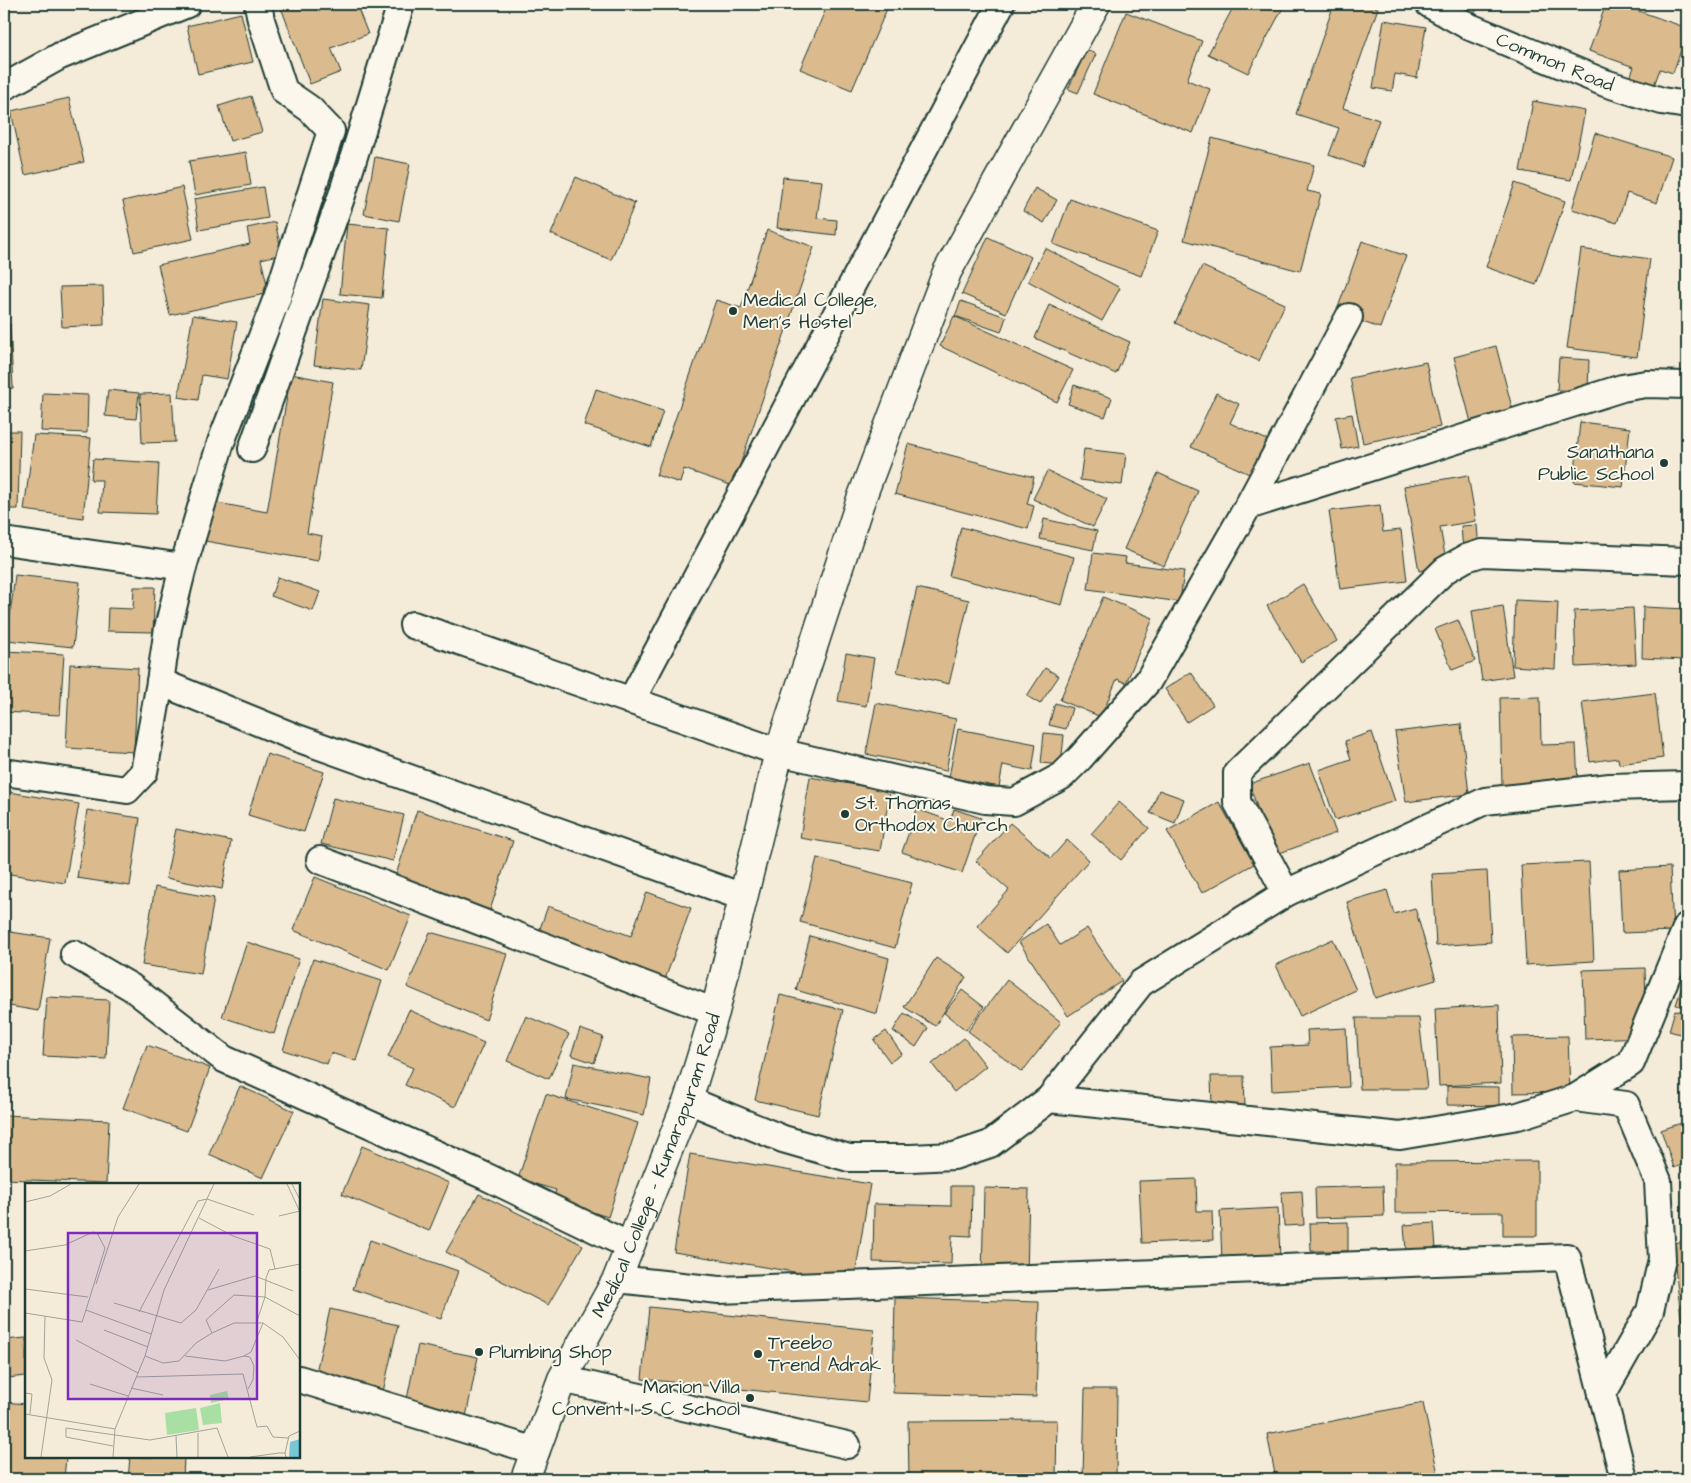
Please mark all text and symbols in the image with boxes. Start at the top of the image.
street label: Common Road [1492,26,1617,98]
place label: Medical College, Men's Hostel [743,287,878,336]
marker: Medical College, Men's Hostel [727,305,739,317]
place label: Sanathana Public School [1538,439,1654,488]
marker: Sanathana Public School [1658,457,1670,469]
place label: St. Thomas Orthodox Church [855,790,1008,839]
marker: St. Thomas Orthodox Church [839,808,851,820]
street label: Medical College - Kumarapuram Road [585,1010,727,1322]
inset map [25,1183,300,1458]
place label: Treebo Trend Adrak [768,1330,882,1379]
place label: Plumbing Shop [489,1339,612,1367]
marker: Plumbing Shop [473,1346,485,1358]
marker: Treebo Trend Adrak [752,1348,764,1360]
place label: Marion Villa Convent I S C School [552,1374,740,1423]
marker: Marion Villa Convent I S C School [744,1392,756,1404]

